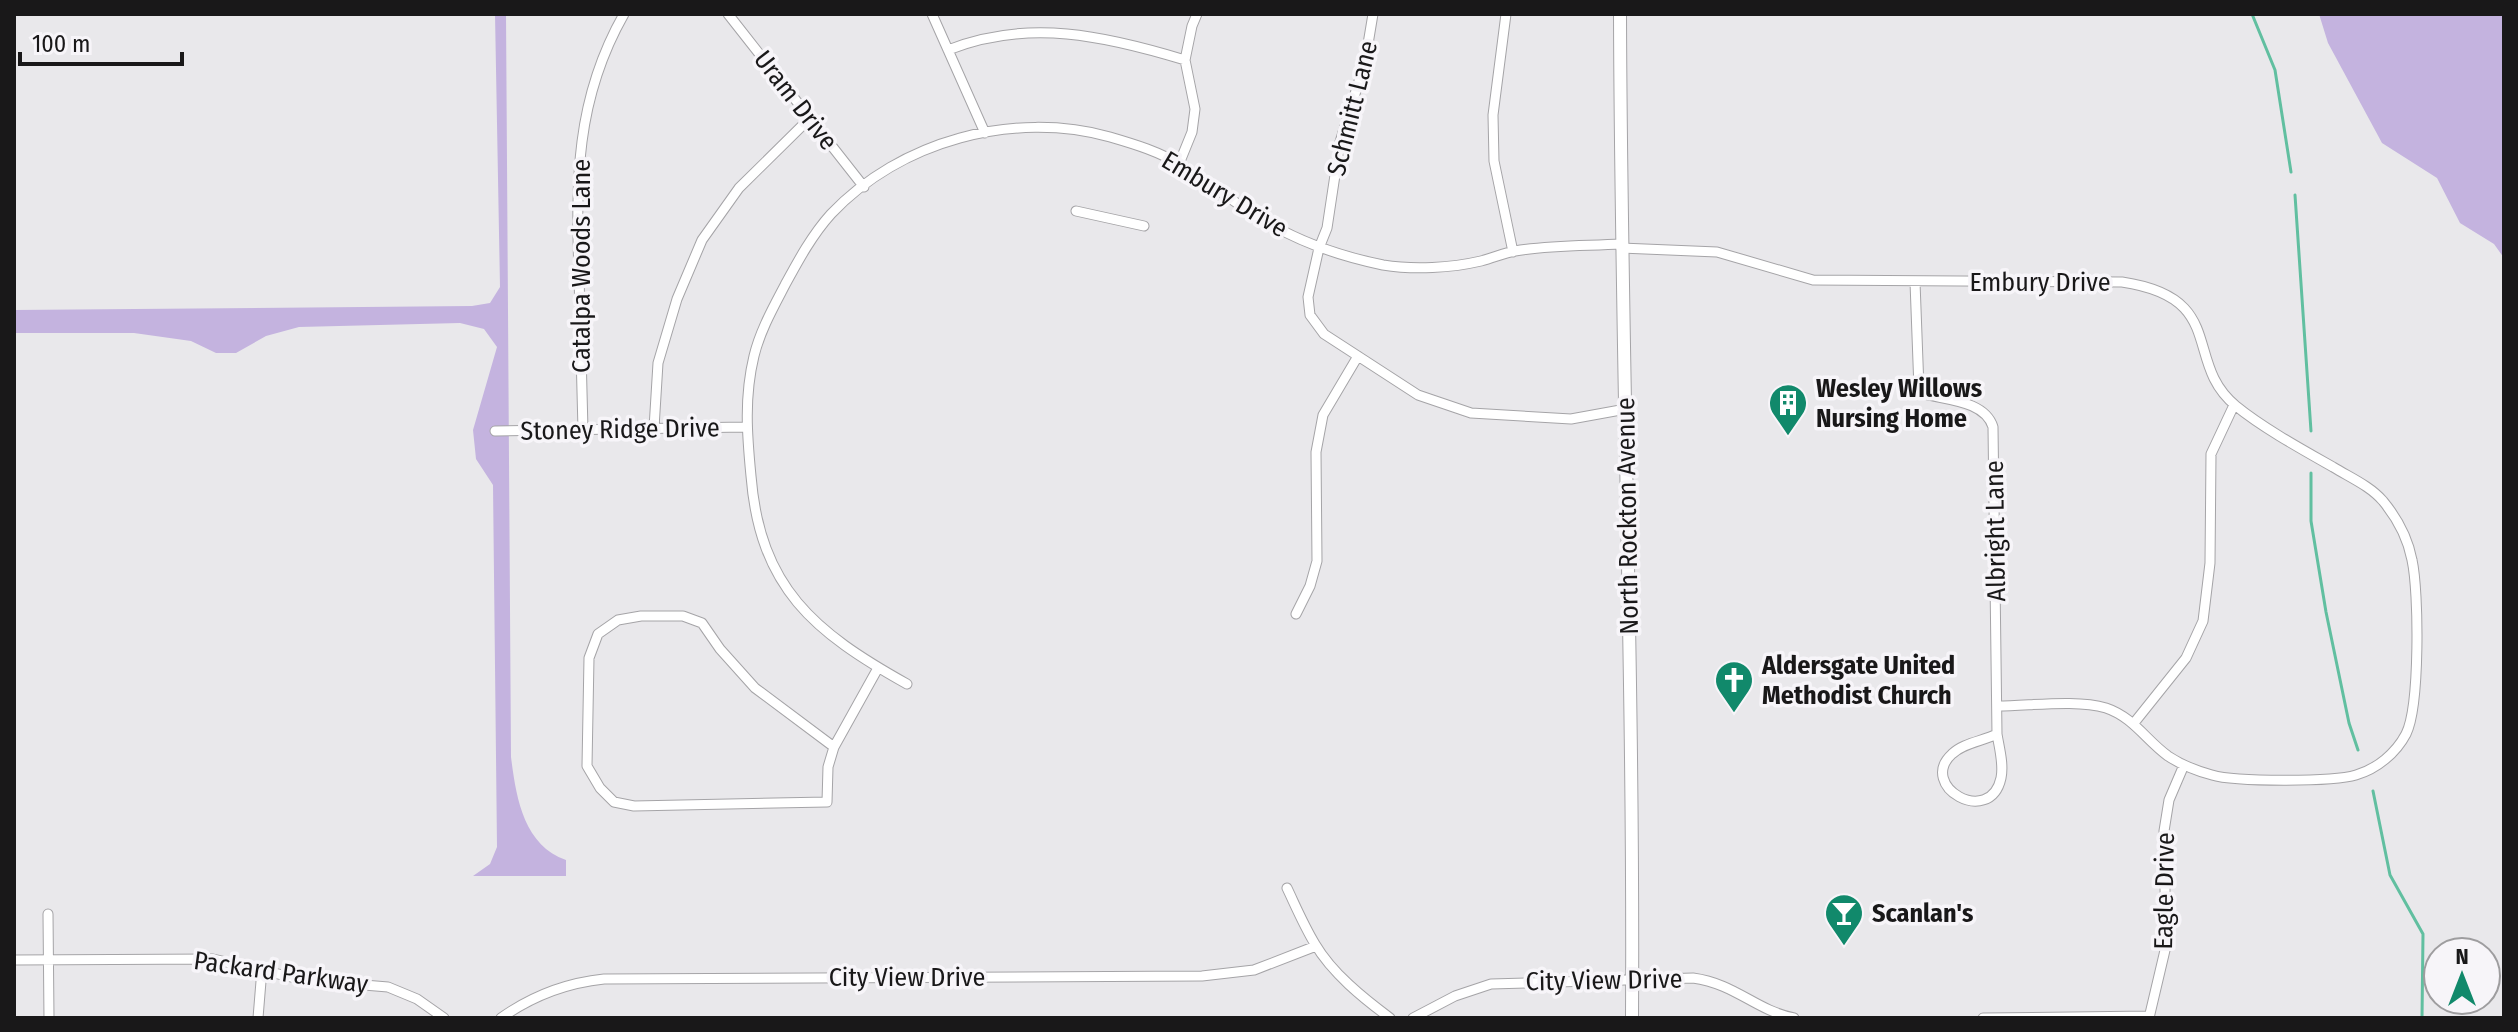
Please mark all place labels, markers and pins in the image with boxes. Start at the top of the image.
place label: Wesley Willows Nursing Home [1816,373,1982,434]
building icon: Wesley Willows Nursing Home [1767,382,1809,437]
place label: Aldersgate United Methodist Church [1761,650,1955,711]
church icon: Aldersgate United Methodist Church [1713,659,1755,714]
bar icon: Scanlan's [1823,892,1865,947]
place label: Scanlan's [1872,898,1973,929]

